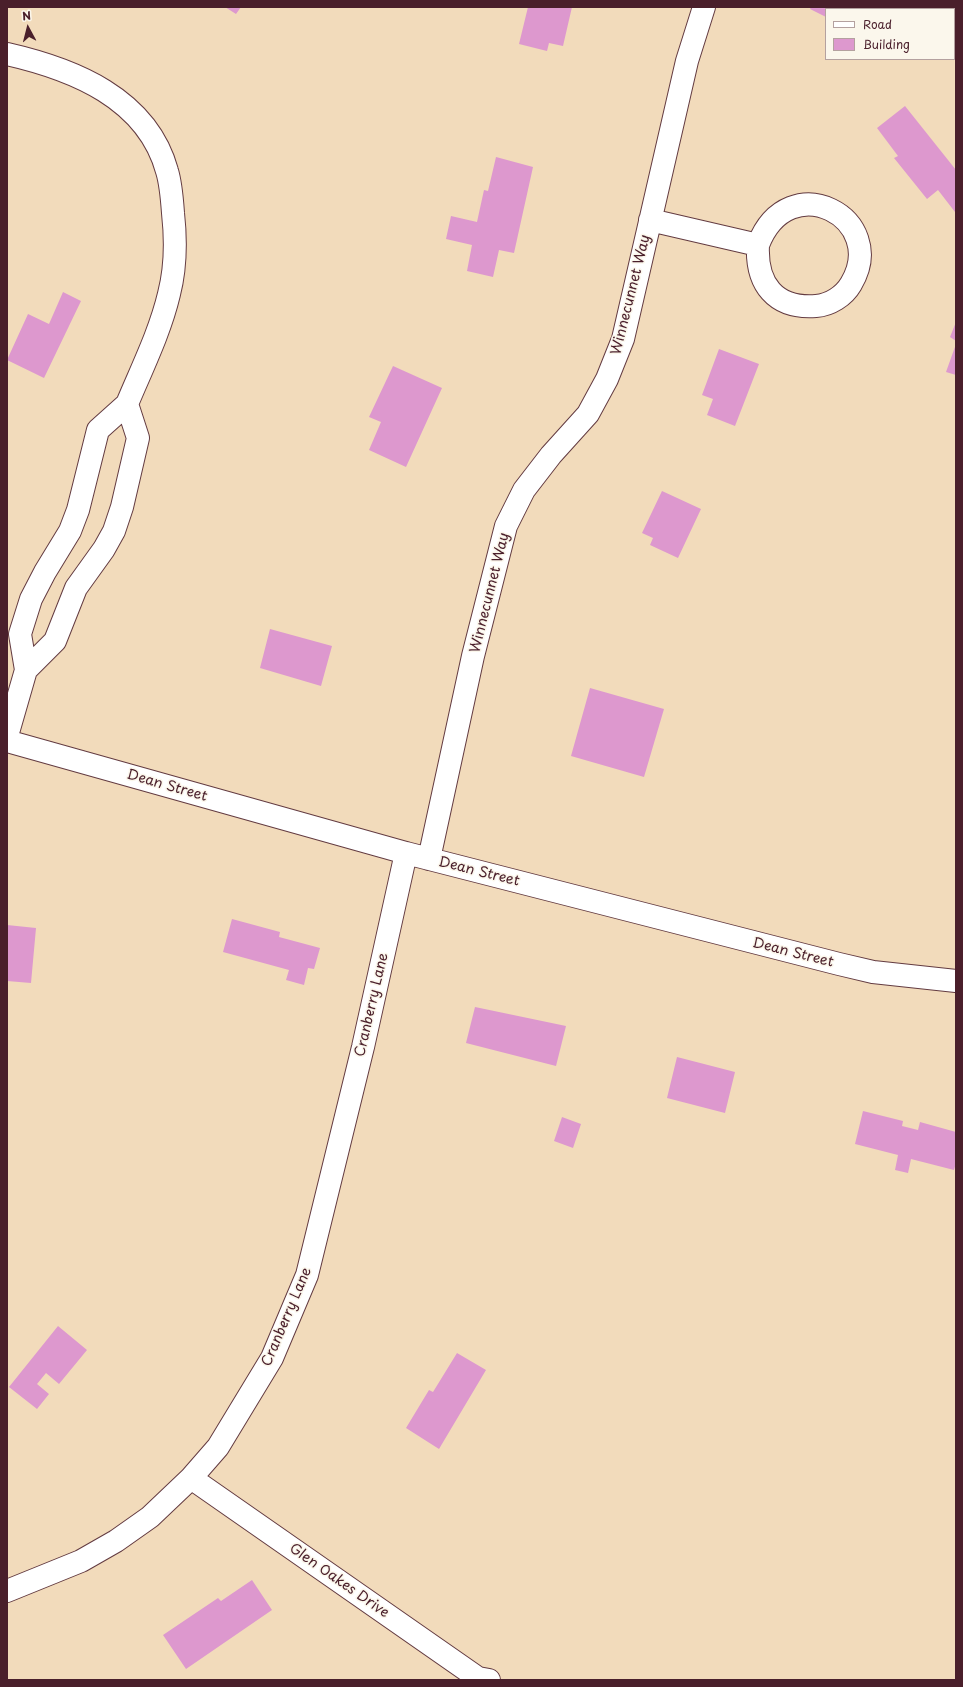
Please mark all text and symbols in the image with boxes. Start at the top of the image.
text: N [21,7,32,25]
north arrow [8,8,48,48]
legend [825,8,955,60]
text: Road [863,15,892,33]
text: Building [863,35,910,53]
street label: Winnecunnet Way [608,233,654,357]
street label: Winnecunnet Way [467,531,513,655]
street label: Dean Street [125,767,209,805]
street label: Dean Street [437,854,521,890]
street label: Dean Street [751,935,835,971]
street label: Cranberry Lane [352,951,392,1059]
street label: Cranberry Lane [259,1265,315,1369]
street label: Glen Oakes Drive [286,1540,392,1622]

